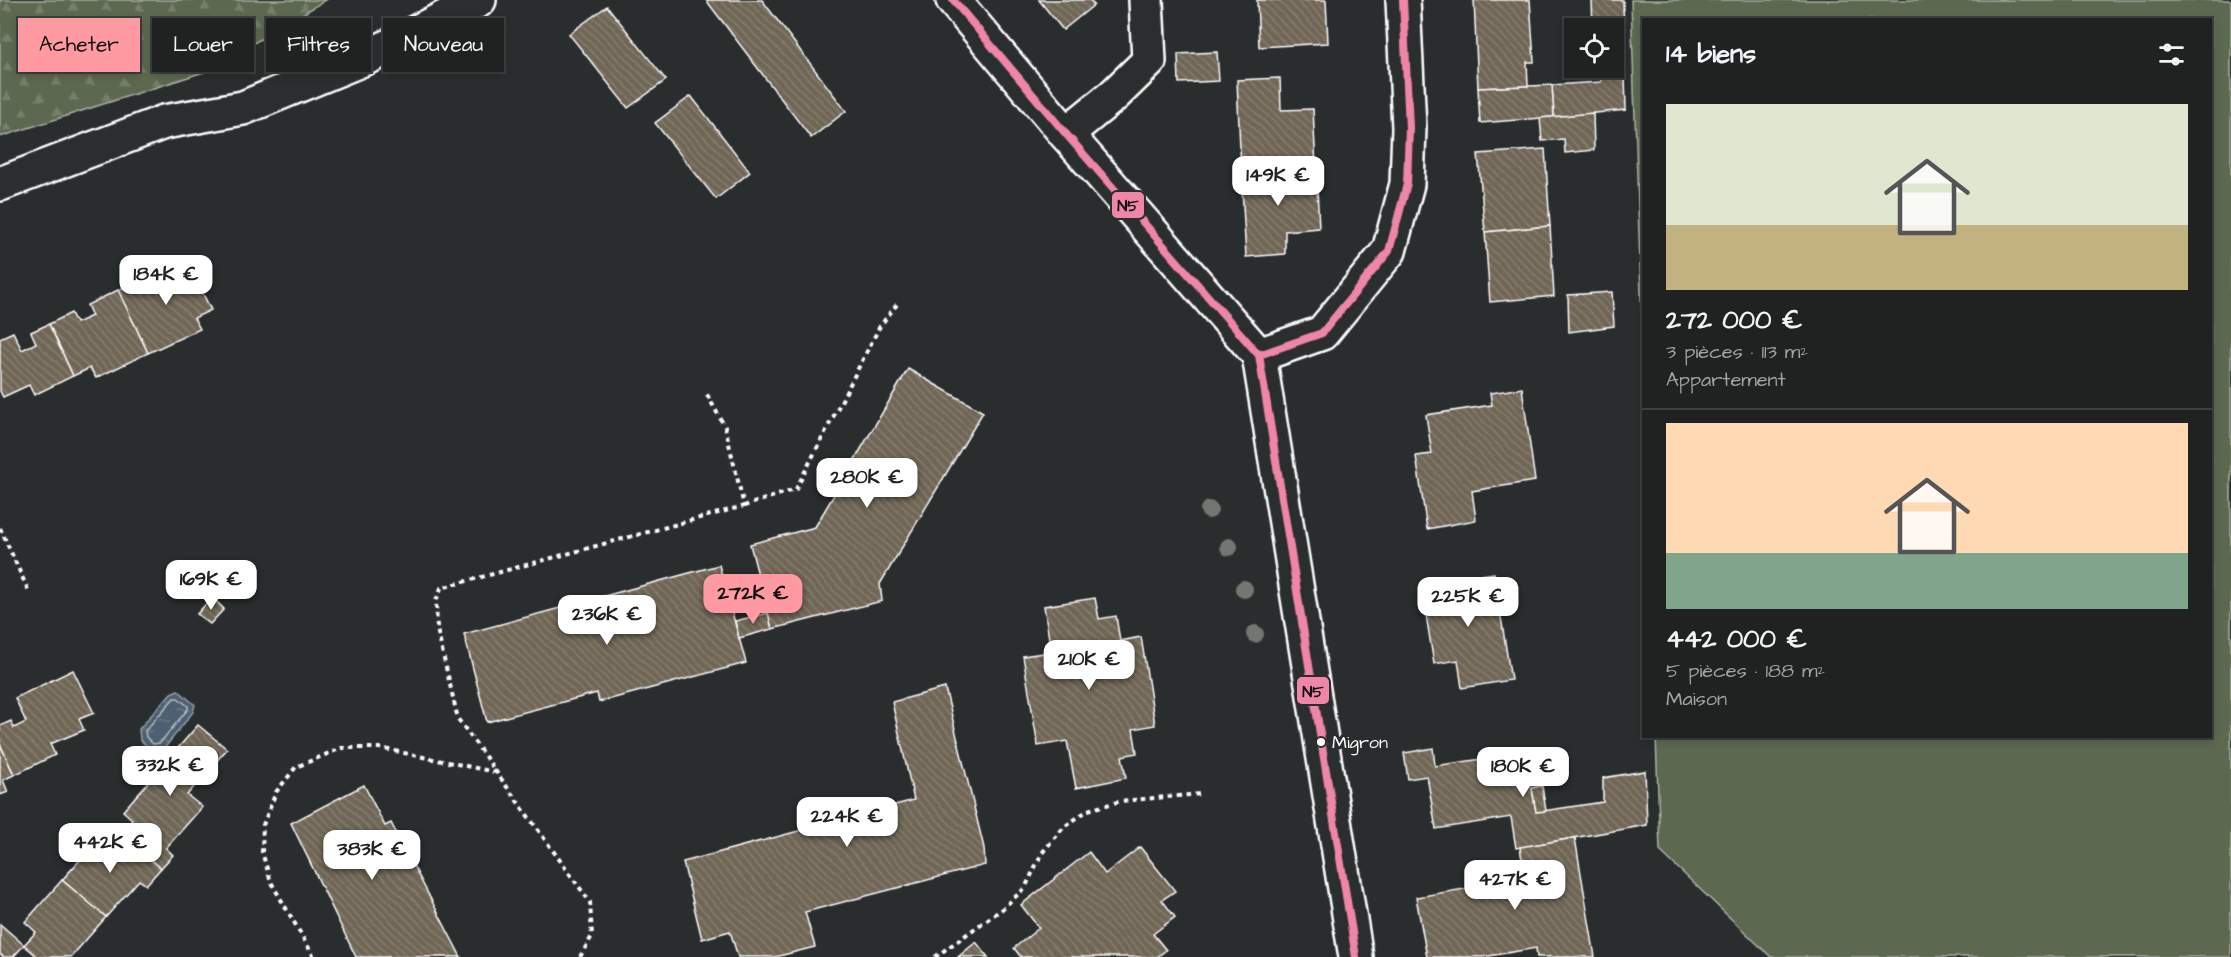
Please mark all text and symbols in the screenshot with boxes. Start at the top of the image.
chip: Acheter [18,18,140,72]
chip: Louer [152,18,254,72]
chip: Filtres [266,18,371,72]
chip: Nouveau [383,18,504,72]
map controls [1564,18,1624,78]
button: locate [1564,18,1624,78]
text: 14 biens [1666,36,1756,72]
icon: filters [2155,38,2188,71]
icon: home [1873,143,1981,251]
pin: 149K € [1229,156,1327,207]
text: 149K € [1246,161,1310,189]
line badge: N5 [1111,191,1145,219]
text: N5 [1117,195,1139,217]
pin: 184K € [117,255,215,306]
text: 184K € [133,260,199,288]
text: 272 000 € [1666,302,1802,338]
text: 3 pièces · 113 m² [1666,338,1808,366]
text: Appartement [1666,366,1786,394]
pin: 280K € [818,458,916,509]
icon: home [1873,462,1981,570]
text: 280K € [830,463,904,491]
pin: 169K € [162,560,260,611]
text: 169K € [180,565,242,593]
pin: 272K € [704,574,802,625]
pin: 225K € [1419,577,1517,628]
text: 272K € [717,579,789,607]
text: 225K € [1431,582,1505,610]
pin: 236K € [558,595,656,646]
text: 236K € [572,600,642,628]
text: 442 000 € [1666,621,1807,657]
pin: 210K € [1040,640,1138,691]
text: 210K € [1058,645,1120,673]
text: 5 pièces · 188 m² [1666,657,1825,685]
line badge: N5 [1296,676,1330,705]
text: N5 [1302,681,1324,703]
text: Maison [1666,685,1727,713]
place label: Migron [1332,730,1388,756]
marker: Migron [1315,736,1327,748]
pin: 332K € [121,746,219,797]
pin: 180K € [1474,747,1572,798]
text: 332K € [136,751,204,779]
text: 180K € [1491,752,1555,780]
pin: 224K € [798,797,896,848]
text: 224K € [811,802,883,830]
pin: 442K € [61,823,159,874]
text: 442K € [73,828,147,856]
pin: 383K € [323,830,421,881]
text: 383K € [337,835,407,863]
pin: 427K € [1466,860,1564,911]
text: 427K € [1478,865,1552,893]

